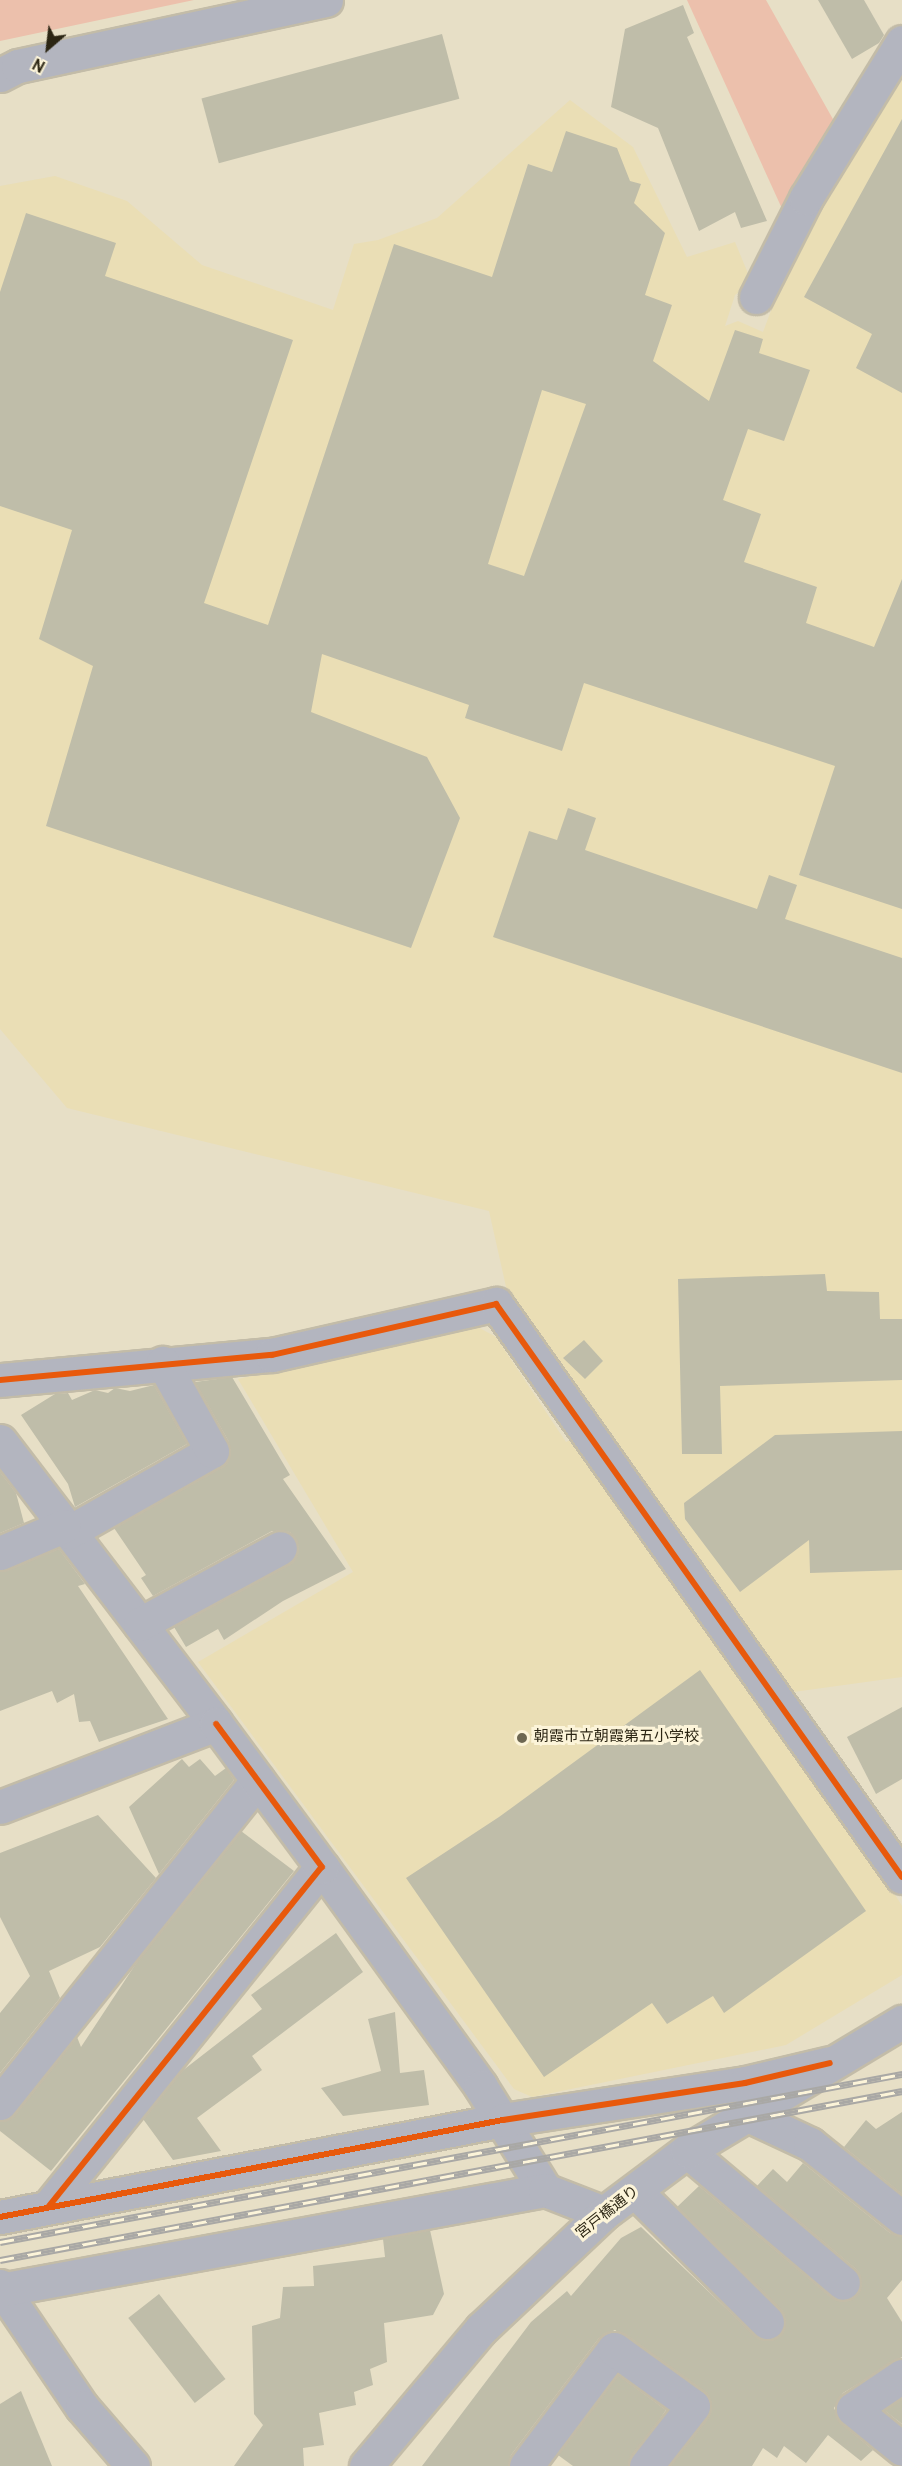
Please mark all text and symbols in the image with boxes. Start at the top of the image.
north arrow [18,18,78,78]
text: N [30,52,49,75]
place label: 朝霞市立朝霞第五小学校 [534,1729,699,1747]
marker: 朝霞市立朝霞第五小学校 [515,1731,529,1745]
street label: 宮戸橋通り [573,2183,643,2243]

